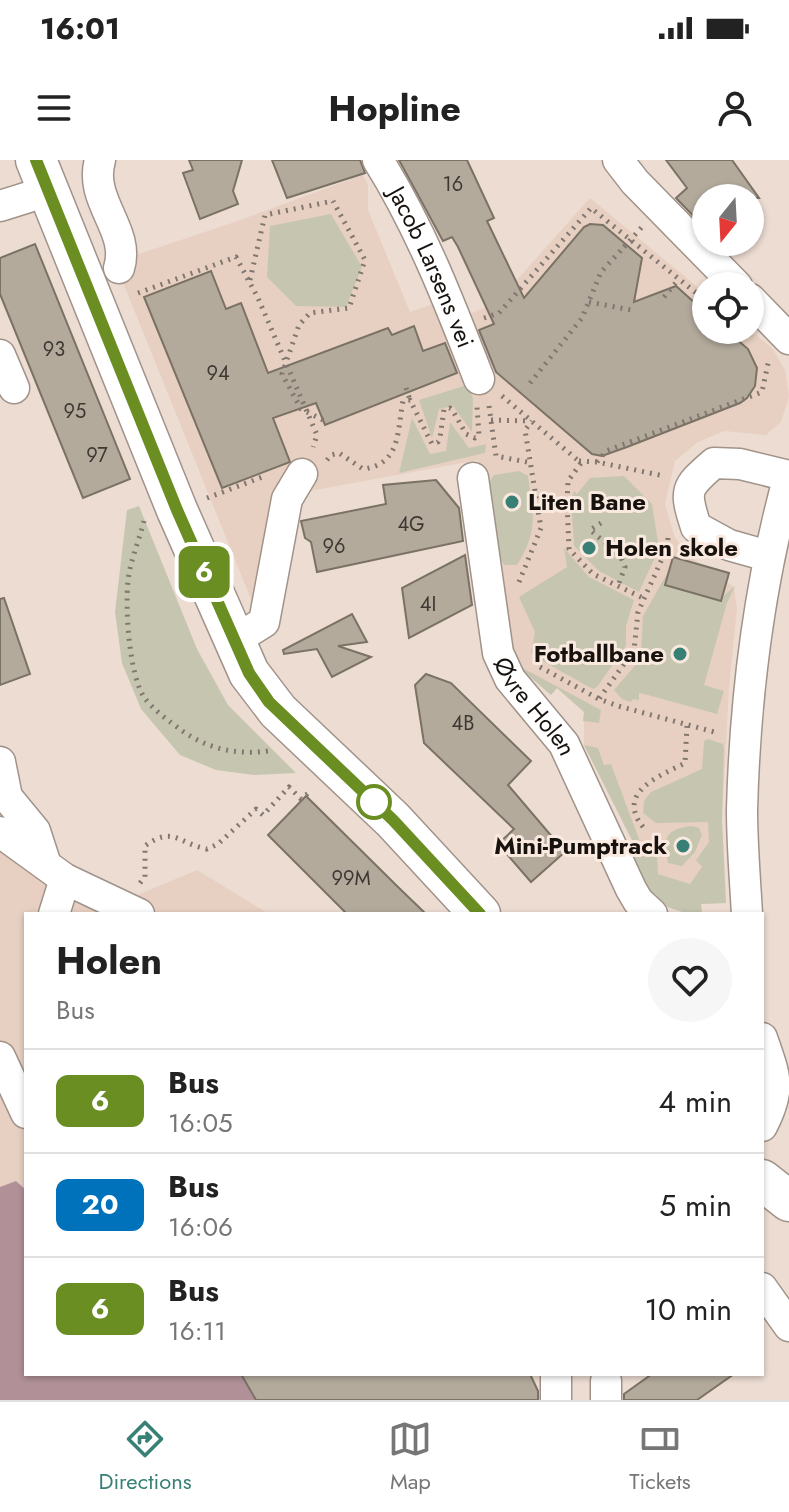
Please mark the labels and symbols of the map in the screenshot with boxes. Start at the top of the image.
house number: 16 [443,170,463,199]
street label: Jacob Larsens vei [379,177,483,353]
north arrow [692,184,764,256]
house number: 93 [43,335,65,364]
house number: 94 [206,359,230,388]
house number: 95 [64,397,86,426]
house number: 97 [86,441,108,470]
place label: Liten Bane [528,484,646,519]
marker: Liten Bane [503,493,521,511]
house number: 4G [397,510,425,539]
place label: Holen skole [605,530,738,565]
house number: 96 [322,532,346,561]
marker: Holen skole [580,539,598,557]
line badge: 6 [178,546,230,598]
house number: 4I [420,590,436,619]
place label: Fotballbane [534,636,664,671]
marker: Fotballbane [671,645,689,663]
street label: Øvre Holen [485,651,585,761]
house number: 4B [452,709,474,738]
unlabelled marker [357,785,391,819]
place label: Mini-Pumptrack [494,828,667,863]
marker: Mini-Pumptrack [674,837,692,855]
house number: 99M [331,864,371,893]

